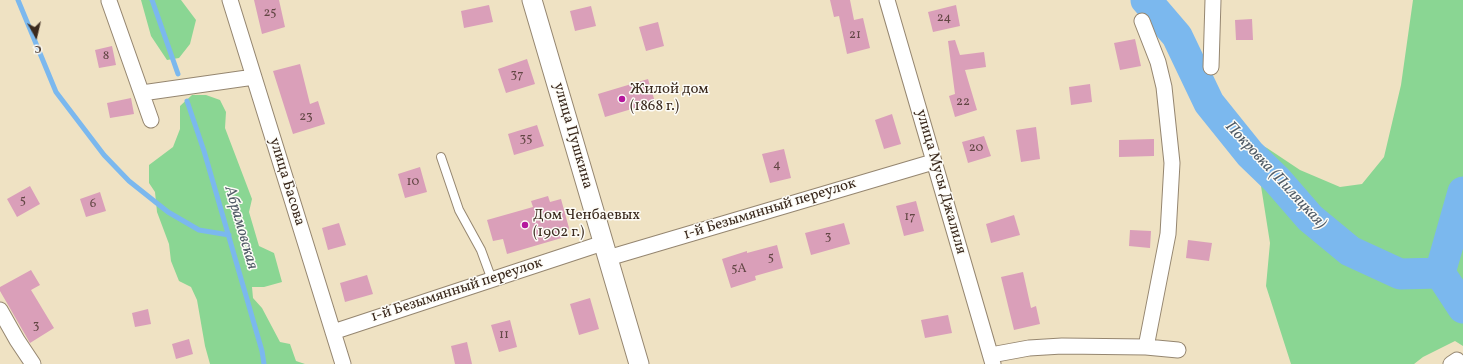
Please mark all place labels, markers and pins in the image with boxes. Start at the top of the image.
place label: Жилой дом (1868 г.) [630,81,709,116]
marker: Жилой дом (1868 г.) [617,94,627,104]
place label: Дом Ченбаевых (1902 г.) [533,207,640,242]
marker: Дом Ченбаевых (1902 г.) [520,220,530,230]

